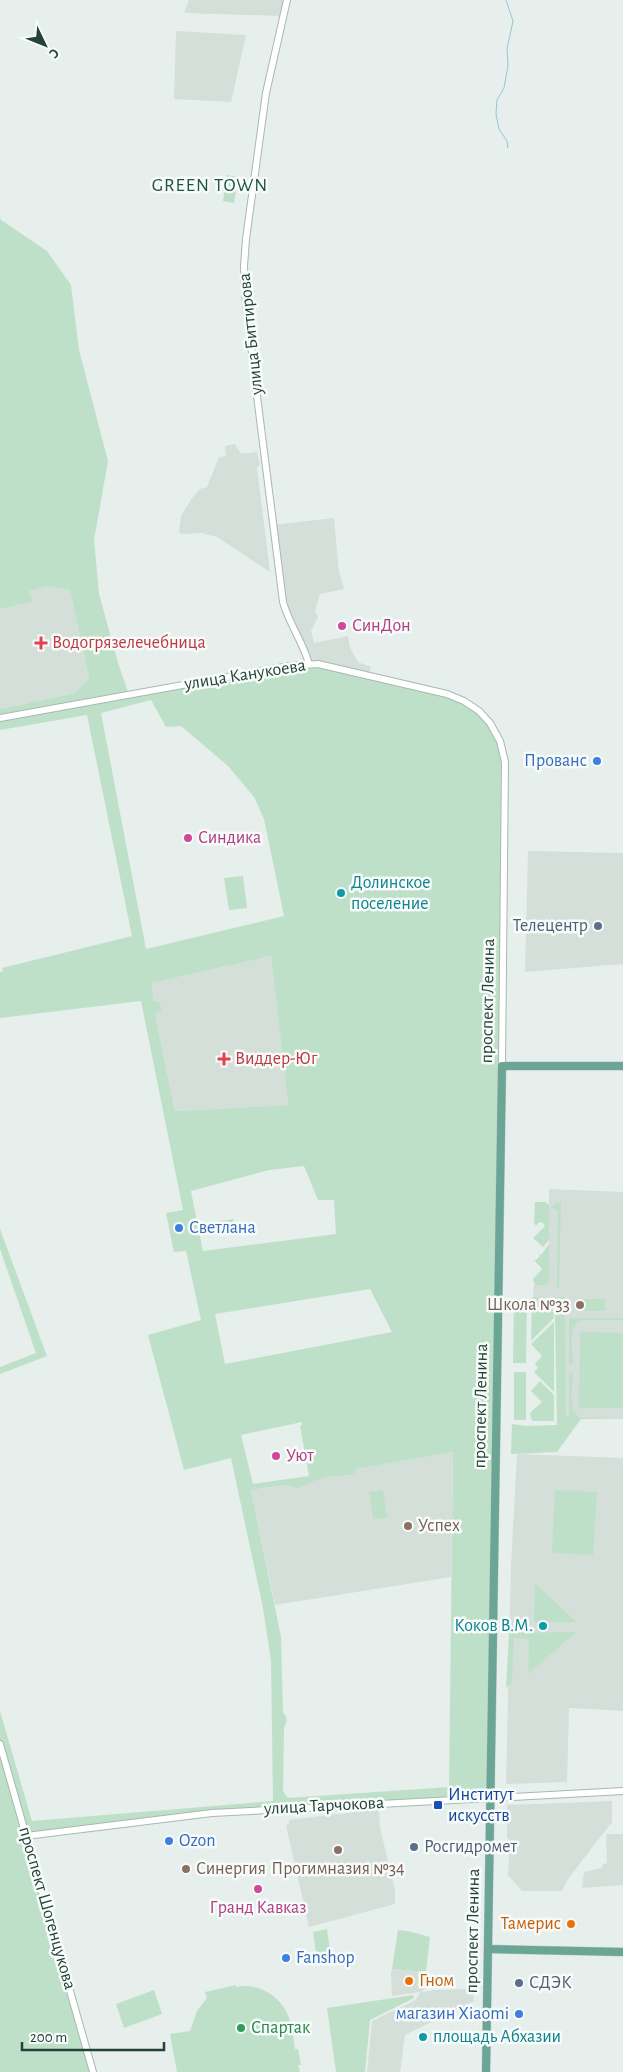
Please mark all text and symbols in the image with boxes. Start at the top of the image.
north arrow [20,20,70,70]
text: С [46,46,62,61]
district label: GREEN TOWN [152,176,268,195]
street label: улица Биттирова [236,272,266,397]
place label: СинДон [352,617,411,635]
marker: СинДон [336,620,348,632]
place label: Водогрязелечебница [52,633,206,652]
marker: Водогрязелечебница [34,636,48,650]
street label: улица Канукоева [182,657,307,694]
place label: Прованс [524,752,587,770]
marker: Прованс [591,755,603,767]
place label: Синдика [198,829,261,847]
marker: Синдика [182,832,194,844]
place label: Долинское поселение [351,874,430,913]
marker: Долинское поселение [335,887,347,899]
place label: Телецентр [513,917,588,935]
marker: Телецентр [592,920,604,932]
street label: проспект Ленина [478,938,498,1064]
place label: Виддер-Юг [235,1050,318,1068]
marker: Виддер-Юг [217,1052,231,1066]
place label: Светлана [189,1219,256,1237]
marker: Светлана [173,1222,185,1234]
place label: Школа №33 [487,1296,570,1314]
marker: Школа №33 [574,1299,586,1311]
street label: проспект Ленина [471,1343,491,1469]
place label: Уют [286,1447,314,1465]
marker: Уют [270,1450,282,1462]
place label: Успех [418,1517,460,1535]
marker: Успех [402,1520,414,1532]
place label: Коков В.М. [454,1617,533,1635]
marker: Коков В.М. [537,1620,549,1632]
place label: Институт искусств [448,1786,514,1825]
street label: улица Тарчокова [262,1794,385,1818]
marker: Институт искусств [432,1799,444,1811]
street label: проспект Шогенцукова [15,1825,79,1991]
place label: Ozon [179,1832,216,1850]
marker: Ozon [163,1835,175,1847]
place label: Росгидромет [424,1838,518,1856]
marker: Росгидромет [408,1841,420,1853]
marker: Прогимназия №34 [332,1844,344,1856]
place label: Синергия [196,1860,266,1878]
place label: Прогимназия №34 [271,1860,405,1878]
marker: Синергия [180,1863,192,1875]
street label: проспект Ленина [463,1868,483,1994]
marker: Гранд Кавказ [252,1883,264,1895]
place label: Гранд Кавказ [210,1899,306,1917]
place label: Тамерис [501,1915,561,1933]
marker: Тамерис [565,1918,577,1930]
place label: Fanshop [296,1949,355,1967]
marker: Fanshop [280,1952,292,1964]
place label: Гном [419,1972,454,1990]
place label: СДЭК [529,1974,572,1992]
marker: Гном [403,1975,415,1987]
marker: СДЭК [513,1977,525,1989]
place label: магазин Xiaomi [396,2005,509,2023]
marker: магазин Xiaomi [513,2008,525,2020]
place label: Спартак [251,2019,311,2037]
scale bar [22,2020,165,2052]
marker: Спартак [235,2022,247,2034]
place label: площадь Абхазии [433,2027,561,2046]
text: 200 m [30,2030,67,2045]
marker: площадь Абхазии [417,2031,429,2043]

